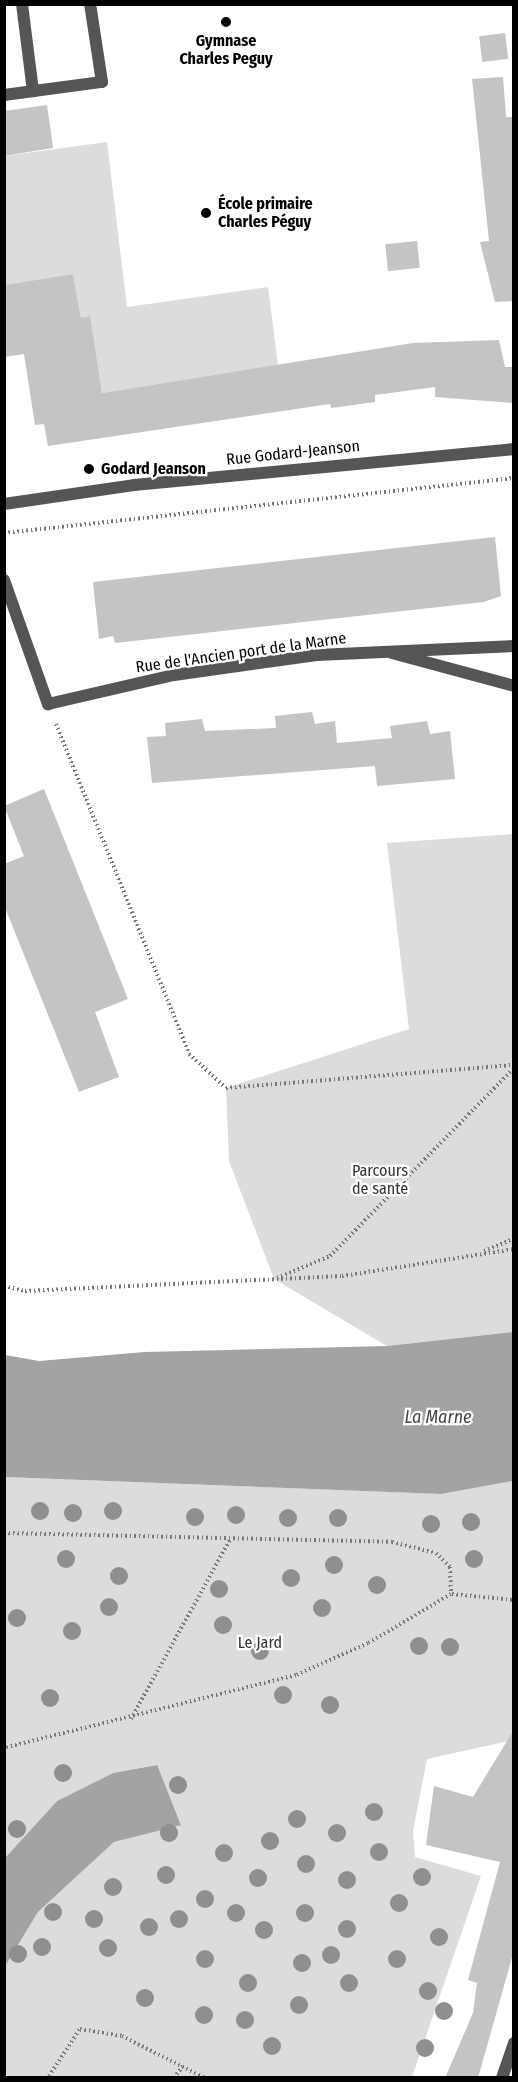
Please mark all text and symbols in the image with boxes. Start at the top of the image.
marker: Gymnase Charles Peguy [219,15,233,29]
place label: Gymnase Charles Peguy [179,31,273,69]
place label: École primaire Charles Péguy [218,194,313,232]
marker: École primaire Charles Péguy [199,206,213,220]
street label: Rue Godard-Jeanson [225,436,361,470]
place label: Godard Jeanson [101,459,206,479]
marker: Godard Jeanson [82,462,96,476]
street label: Rue de l'Ancien port de la Marne [135,629,347,677]
park label: Parcours de santé [352,1161,408,1199]
water label: La Marne [404,1406,472,1428]
park label: Le Jard [238,1633,282,1653]

